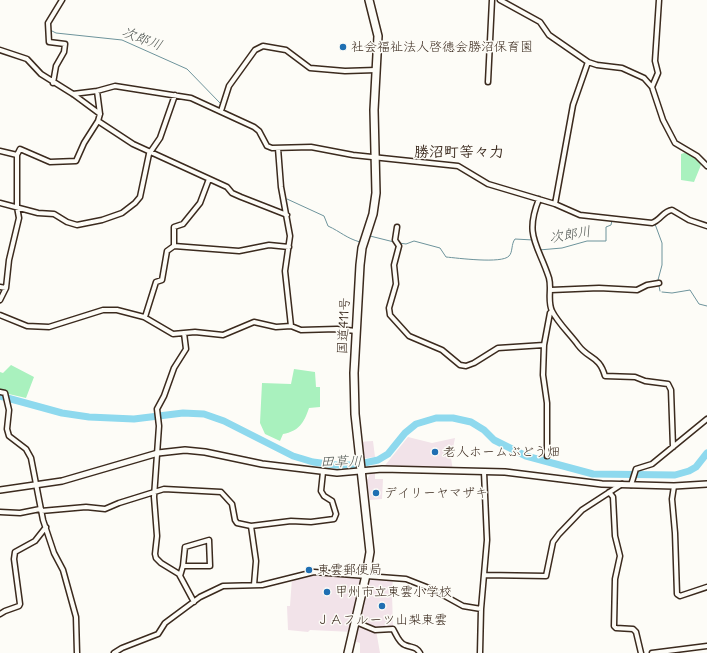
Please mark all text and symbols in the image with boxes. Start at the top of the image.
water label: 次郎川 [119,24,165,54]
place label: 社会福祉法人啓徳会勝沼保育園 [351,39,533,55]
marker: 社会福祉法人啓徳会勝沼保育園 [338,42,348,52]
district label: 勝沼町等々力 [414,144,504,162]
water label: 次郎川 [548,223,592,247]
street label: 国道411号 [335,297,353,355]
place label: 老人ホームぶどう畑 [443,444,560,460]
marker: 老人ホームぶどう畑 [430,447,440,457]
water label: 田草川 [320,454,362,470]
place label: デイリーヤマザキ [384,485,488,501]
marker: デイリーヤマザキ [371,488,381,498]
place label: 東雲郵便局 [317,562,382,578]
marker: 東雲郵便局 [304,565,314,575]
place label: 甲州市立東雲小学校 [335,584,452,600]
marker: 甲州市立東雲小学校 [322,587,332,597]
marker: ＪＡフルーツ山梨東雲 [377,601,387,611]
place label: ＪＡフルーツ山梨東雲 [317,612,447,628]

